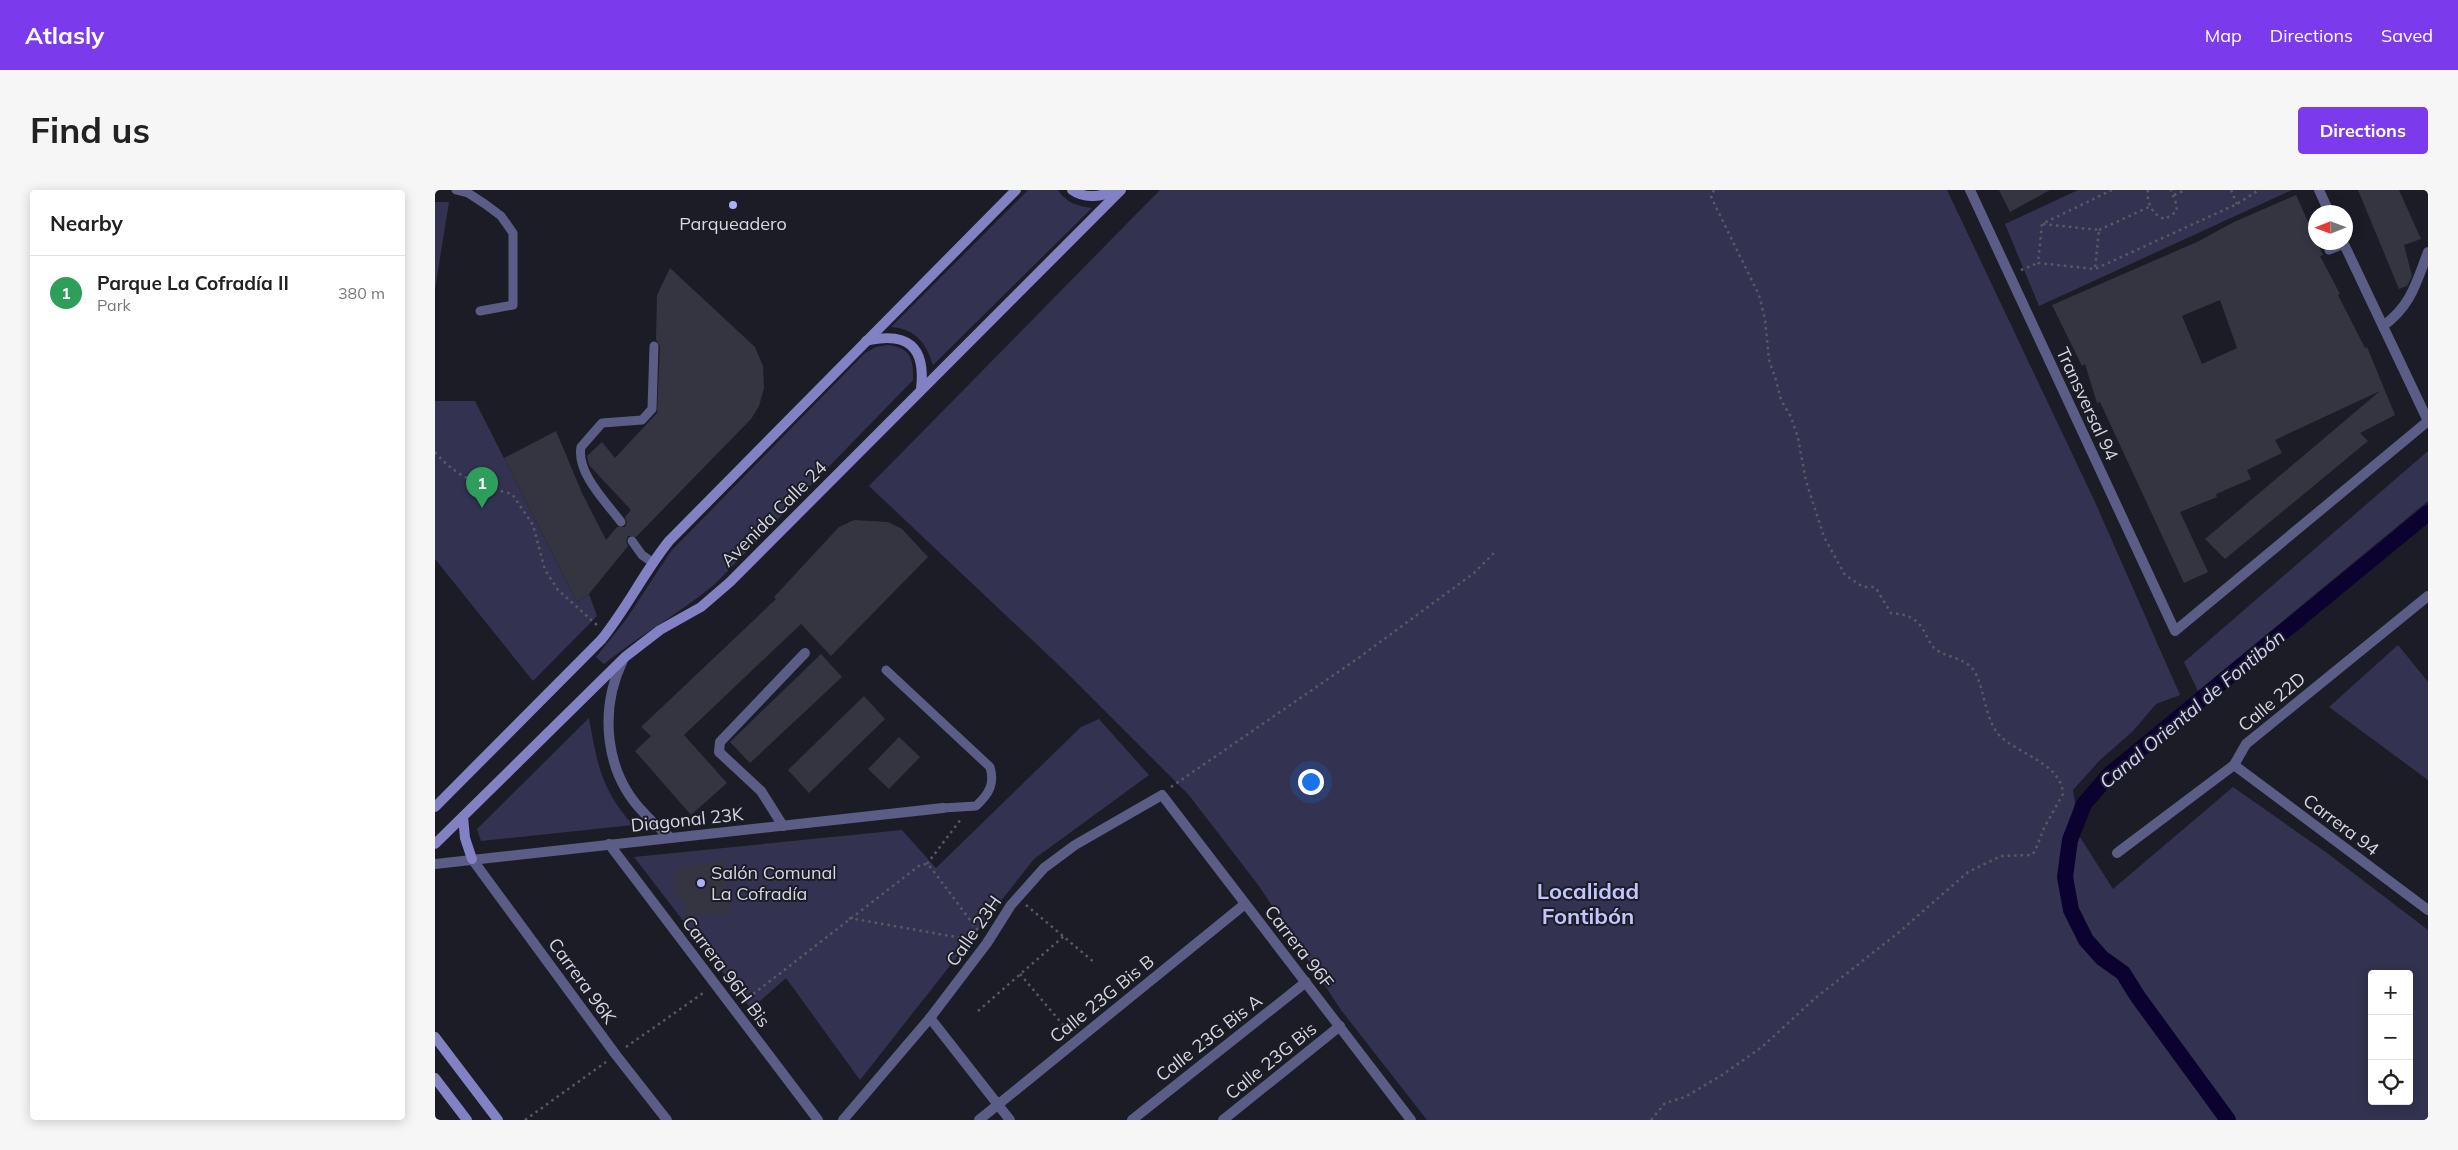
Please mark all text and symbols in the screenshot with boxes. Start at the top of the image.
text: Atlasly [25,20,104,50]
text: Map [2205,24,2242,47]
text: Directions [2270,24,2353,47]
text: Saved [2381,24,2433,47]
button: Directions [2298,107,2428,154]
text: Find us [30,108,150,152]
marker: Parqueadero [727,199,739,211]
north arrow [2308,205,2353,250]
text: Nearby [50,210,123,236]
place label: Parqueadero [679,212,787,235]
text: Parque La Cofradía II [97,271,289,295]
text: 1 [61,283,71,303]
text: 380 m [338,283,385,303]
text: Park [97,295,131,315]
street label: Transversal 94 [2051,344,2124,464]
street label: Avenida Calle 24 [716,456,832,571]
pin: 1 [466,467,498,508]
water label: Canal Oriental de Fontibón [2094,624,2290,794]
street label: Calle 22D [2233,667,2310,736]
your location [1298,769,1324,795]
street label: Carrera 94 [2299,789,2384,861]
street label: Diagonal 23K [630,802,745,837]
place label: Salón Comunal La Cofradía [711,861,837,905]
marker: Salón Comunal La Cofradía [695,877,707,889]
district label: Localidad Fontibón [1537,877,1639,930]
street label: Calle 23H [941,891,1006,971]
street label: Carrera 96F [1260,901,1339,993]
street label: Carrera 96H Bis [677,912,776,1032]
street label: Carrera 96K [544,933,622,1029]
street label: Calle 23G Bis B [1045,949,1159,1048]
map controls [2368,970,2413,1105]
button: + [2368,970,2413,1015]
street label: Calle 23G Bis A [1151,989,1266,1086]
button: − [2368,1015,2413,1060]
street label: Calle 23G Bis [1220,1017,1321,1104]
button: locate [2368,1060,2413,1105]

